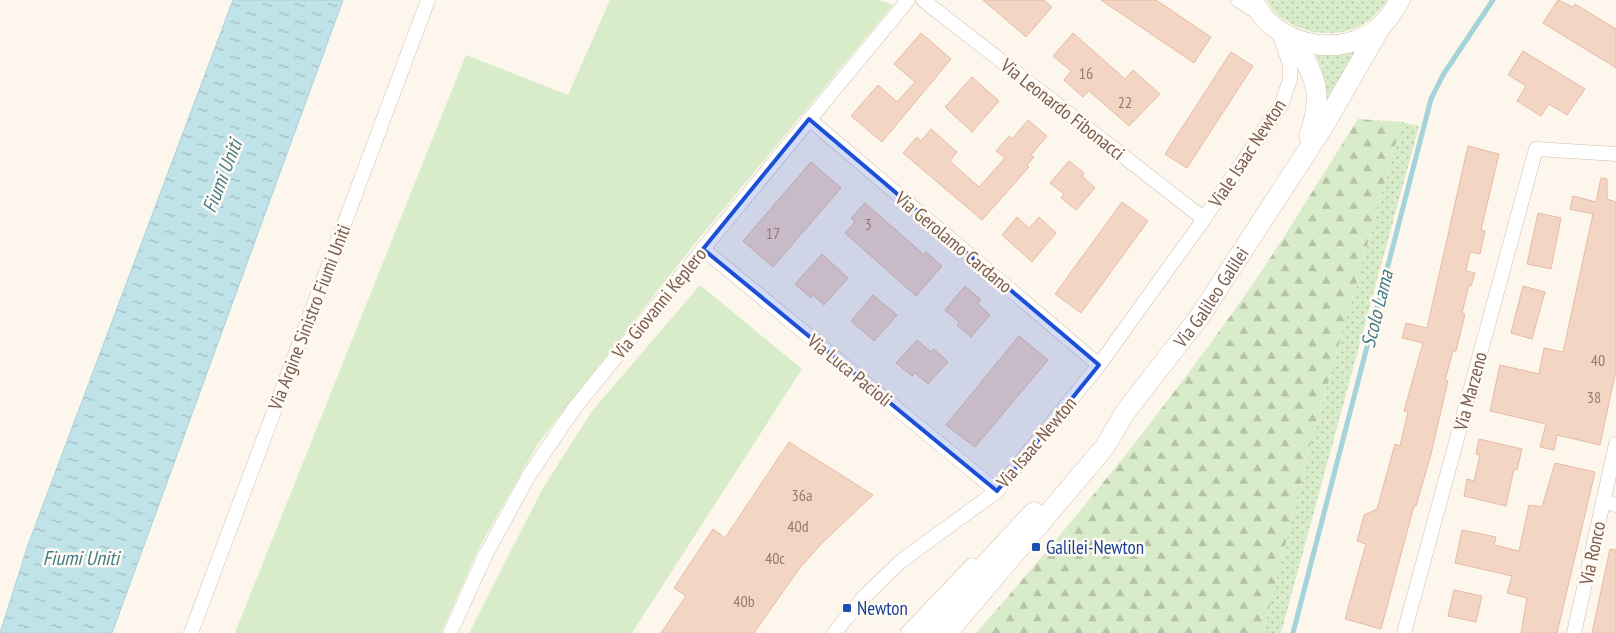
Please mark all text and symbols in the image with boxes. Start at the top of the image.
street label: Via Leonardo Fibonacci [995,53,1130,165]
house number: 16 [1079,63,1093,83]
house number: 22 [1118,92,1132,112]
street label: Viale Isaac Newton [1203,94,1291,212]
water label: Fiumi Uniti [196,133,249,216]
street label: Via Gerolamo Cardano [890,185,1017,298]
house number: 3 [864,214,872,234]
street label: Via Argine Sinistro Fiumi Uniti [262,221,356,414]
house number: 17 [766,223,780,243]
street label: Via Giovanni Keplero [606,242,711,364]
street label: Via Galileo Galilei [1168,242,1254,353]
water label: Scolo Lama [1355,267,1399,350]
street label: Via Luca Pacioli [802,328,897,411]
street label: Via Marzeno [1448,349,1492,434]
house number: 40 [1591,350,1605,370]
house number: 38 [1587,387,1601,407]
street label: Via Isaac Newton [990,391,1081,493]
house number: 36a [792,485,812,505]
house number: 40d [787,516,809,536]
street label: Via Ronco [1573,519,1610,588]
place label: Galilei-Newton [1046,535,1144,559]
marker: Galilei-Newton [1030,541,1042,553]
water label: Fiumi Uniti [43,545,122,571]
house number: 40c [765,548,785,568]
house number: 40b [733,591,755,611]
place label: Newton [857,596,908,620]
marker: Newton [841,602,853,614]

